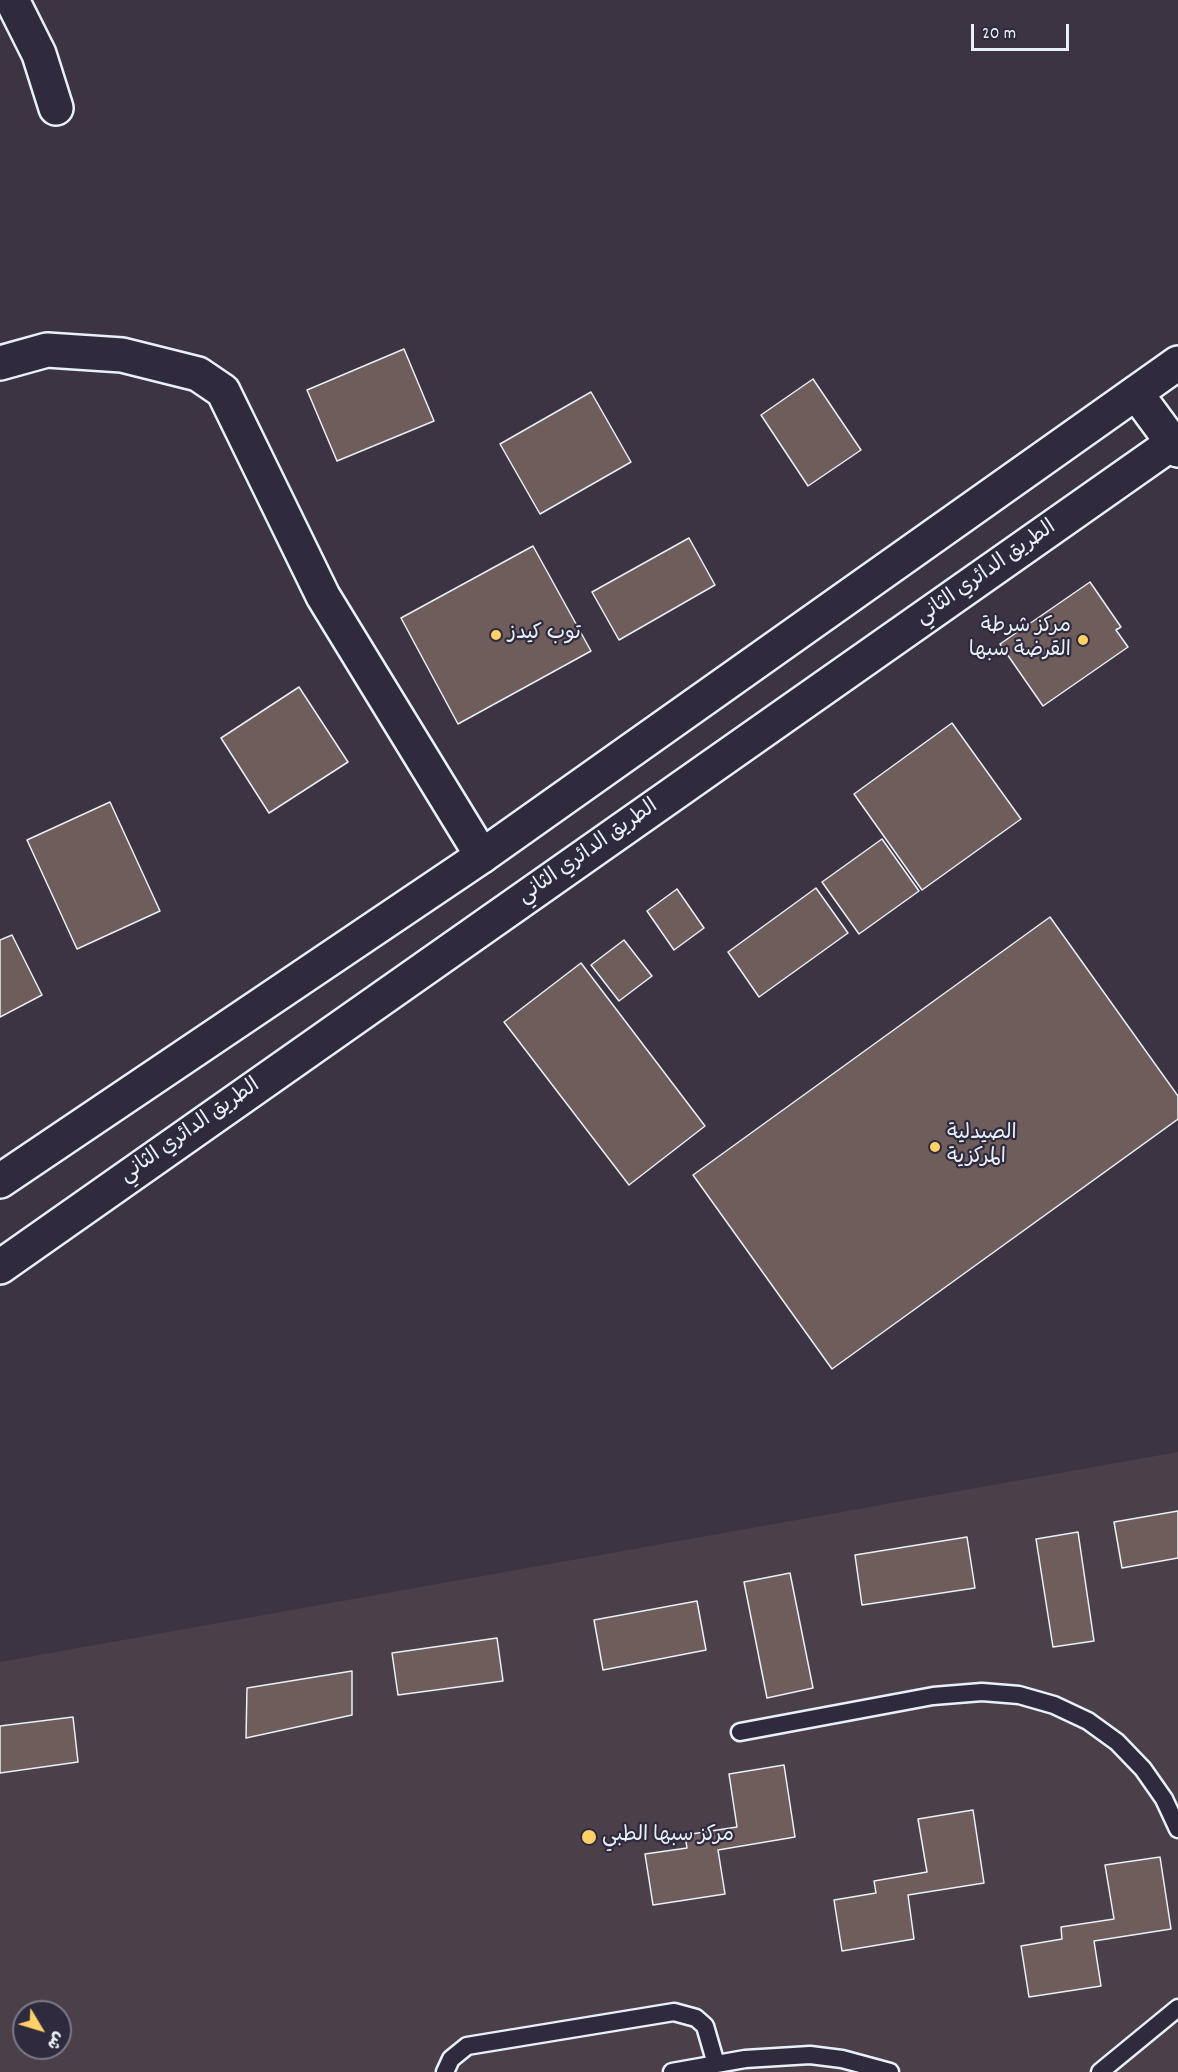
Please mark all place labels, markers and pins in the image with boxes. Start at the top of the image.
place label: مركز شرطة القرضة سبها [969,615,1071,665]
place label: توب كيدز [508,622,581,648]
marker: توب كيدز [489,628,503,642]
marker: مركز شرطة القرضة سبها [1076,633,1090,647]
place label: الصيدلية المركزية [947,1122,1017,1172]
marker: الصيدلية المركزية [928,1140,942,1154]
place label: مركز سبها الطبي [602,1824,734,1850]
marker: مركز سبها الطبي [580,1828,598,1846]

